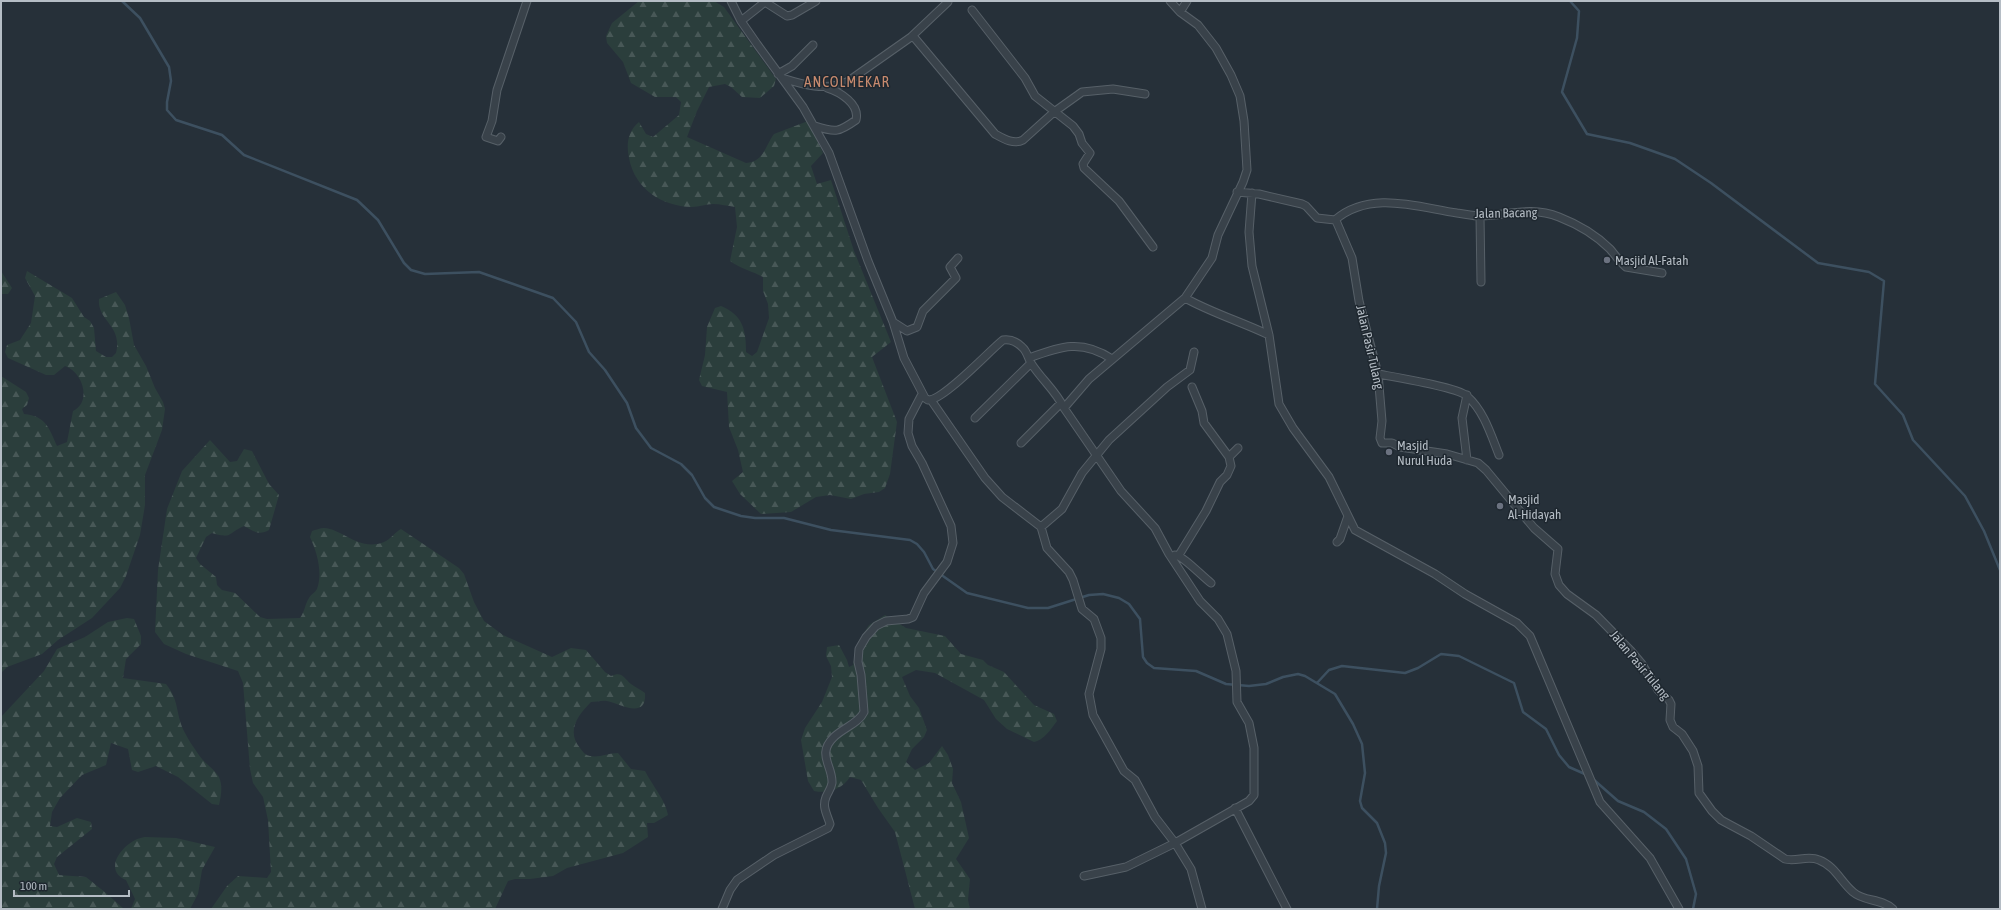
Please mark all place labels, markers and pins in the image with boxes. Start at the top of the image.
place label: Masjid Al-Fatah [1615,253,1688,268]
marker: Masjid Al-Fatah [1602,255,1612,265]
place label: Masjid Nurul Huda [1397,438,1452,468]
marker: Masjid Nurul Huda [1384,447,1394,457]
place label: Masjid Al-Hidayah [1508,492,1561,522]
marker: Masjid Al-Hidayah [1495,501,1505,511]

